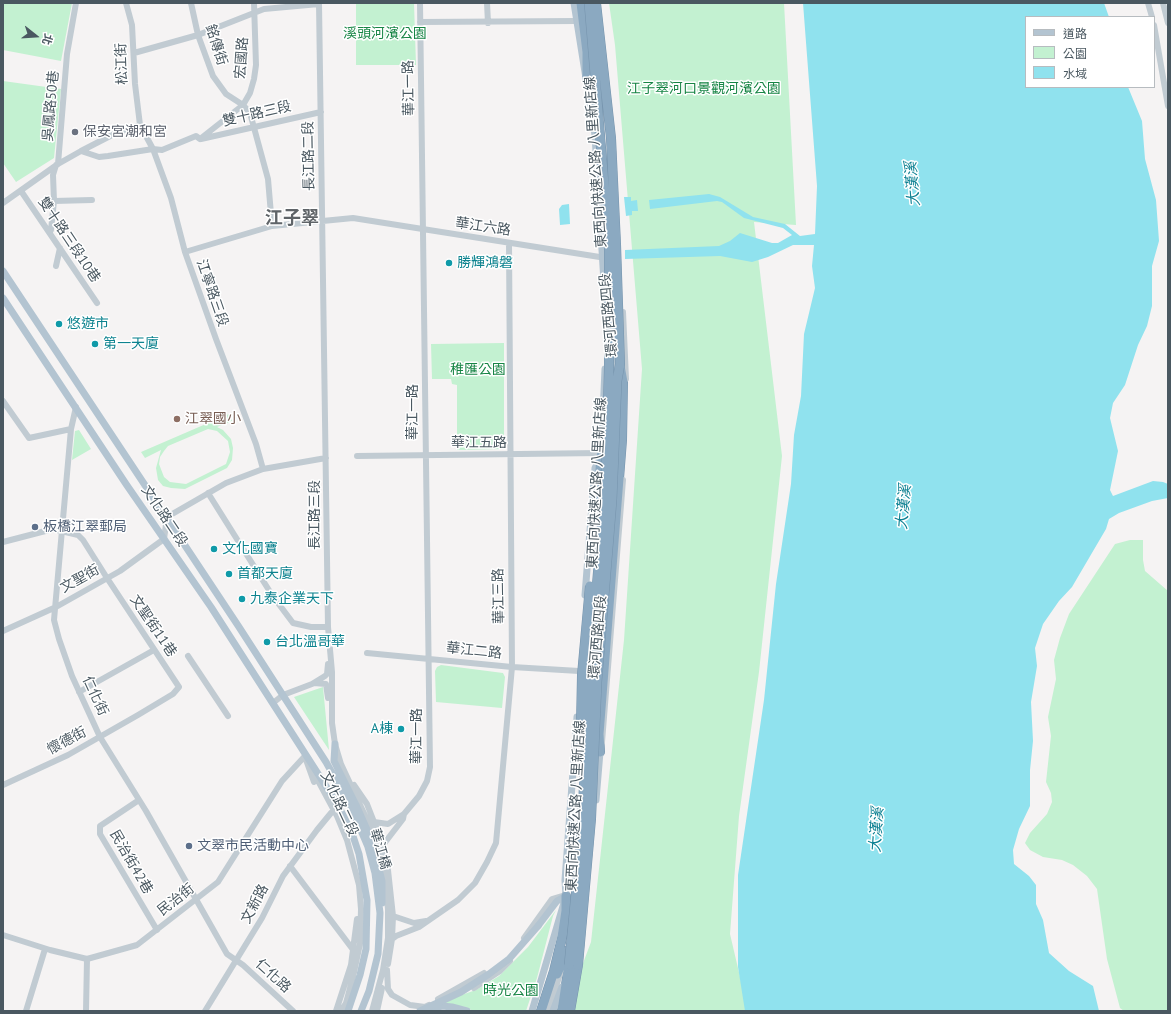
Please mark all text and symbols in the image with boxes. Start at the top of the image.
north arrow [16,16,56,56]
legend [1025,16,1155,88]
street label: 銘傳街 [202,22,230,68]
park label: 溪頭河濱公園 [343,26,427,42]
text: 道路 [1063,26,1087,41]
text: 北 [39,32,56,47]
street label: 宏國路 [232,36,252,80]
street label: 松江街 [113,43,131,85]
text: 公園 [1063,46,1087,61]
street label: 華江一路 [400,60,418,116]
text: 水域 [1063,66,1087,81]
street label: 吳鳳路50巷 [40,70,62,142]
street label: 東西向快速公路 八里新店線 [582,76,610,248]
park label: 江子翠河口景觀河濱公園 [627,81,781,97]
street label: 雙十路三段 [221,98,293,130]
street label: 長江路二段 [300,121,318,191]
place label: 保安宮潮和宮 [83,124,167,140]
marker: 保安宮潮和宮 [70,127,80,137]
water label: 大漢溪 [902,161,924,207]
street label: 雙十路三段10巷 [34,194,104,286]
district label: 江子翠 [265,208,319,230]
street label: 華江六路 [454,215,512,239]
place label: 勝輝鴻磐 [457,255,513,271]
street label: 江寧路三段 [193,257,231,329]
marker: 勝輝鴻磐 [444,258,454,268]
street label: 環河西路四段 [597,272,621,358]
place label: 悠遊市 [67,316,109,332]
marker: 悠遊市 [54,319,64,329]
place label: 第一天廈 [103,336,159,352]
marker: 第一天廈 [90,339,100,349]
park label: 稚匯公園 [450,362,506,378]
street label: 華江一路 [405,384,421,440]
street label: 東西向快速公路 八里新店線 [584,397,610,569]
place label: 江翠國小 [185,411,241,427]
marker: 江翠國小 [172,414,182,424]
street label: 華江五路 [451,435,507,451]
street label: 長江路三段 [307,480,323,550]
street label: 文化路二段 [137,482,191,550]
water label: 大漢溪 [893,484,915,530]
place label: 板橋江翠郵局 [43,519,127,535]
marker: 板橋江翠郵局 [30,522,40,532]
place label: 文化國寶 [222,541,278,557]
marker: 文化國寶 [209,544,219,554]
street label: 文聖街 [58,561,102,597]
place label: 首都天廈 [237,566,293,582]
street label: 華江三路 [490,568,508,624]
marker: 首都天廈 [224,569,234,579]
place label: 九泰企業天下 [250,591,334,607]
street label: 文聖街11巷 [126,592,180,660]
marker: 九泰企業天下 [237,594,247,604]
street label: 環河西路四段 [586,594,610,680]
place label: 台北溫哥華 [275,634,345,650]
marker: 台北溫哥華 [262,637,272,647]
street label: 華江二路 [445,640,503,662]
street label: 仁化街 [79,673,111,719]
street label: 華江一路 [409,708,425,764]
street label: 東西向快速公路 八里新店線 [563,720,589,892]
place label: A棟 [371,721,393,737]
street label: 懷德街 [45,724,89,758]
marker: A棟 [396,724,406,734]
street label: 文化路二段 [317,769,361,839]
water label: 大漢溪 [866,807,888,853]
street label: 華江橋 [366,826,394,872]
street label: 民治街42巷 [106,827,156,897]
place label: 文翠市民活動中心 [197,838,309,854]
marker: 文翠市民活動中心 [184,841,194,851]
street label: 民治街 [154,880,198,920]
street label: 文新路 [238,882,272,926]
street label: 仁化路 [252,956,294,996]
park label: 時光公園 [483,983,539,999]

